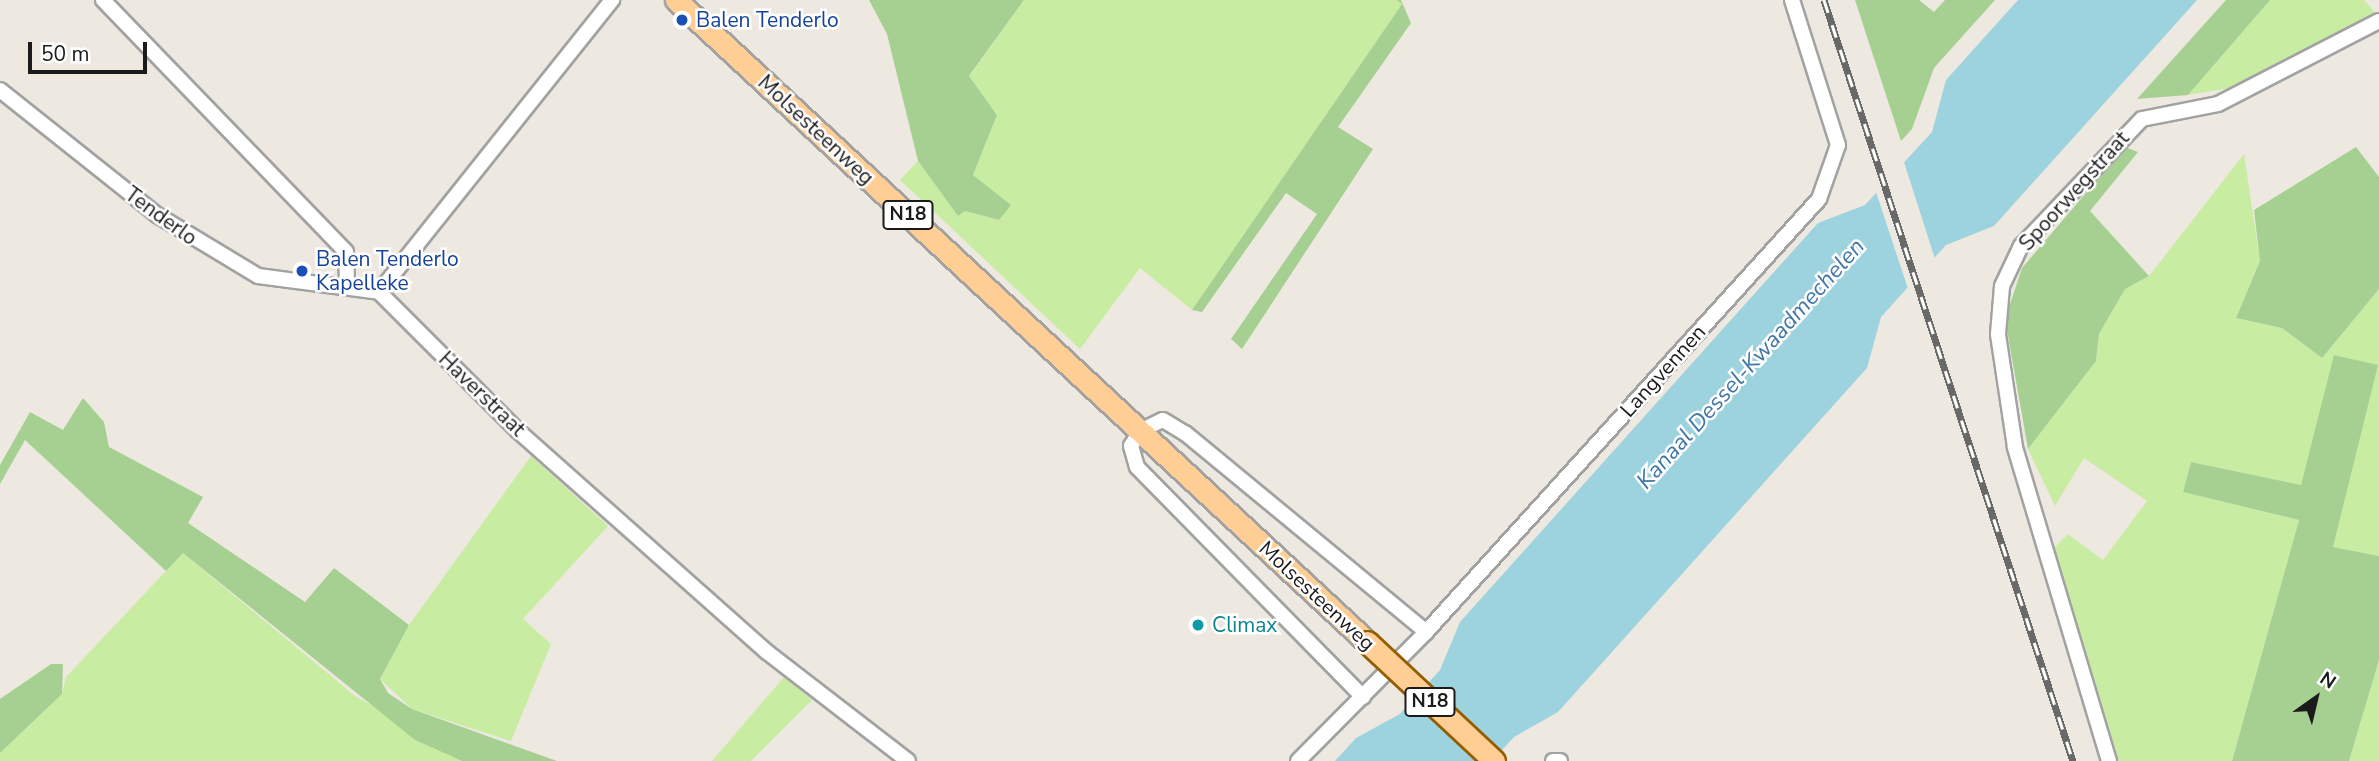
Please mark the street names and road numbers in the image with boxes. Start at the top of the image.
street label: Molsesteenweg [753,70,879,190]
street label: Spoorwegstraat [2014,126,2134,256]
street label: Tenderlo [120,181,202,251]
road number: N18 [882,200,934,230]
street label: Langvennen [1615,320,1711,422]
street label: Haverstraat [433,347,531,441]
street label: Molsesteenweg [1254,536,1380,656]
road number: N18 [1404,687,1456,718]

